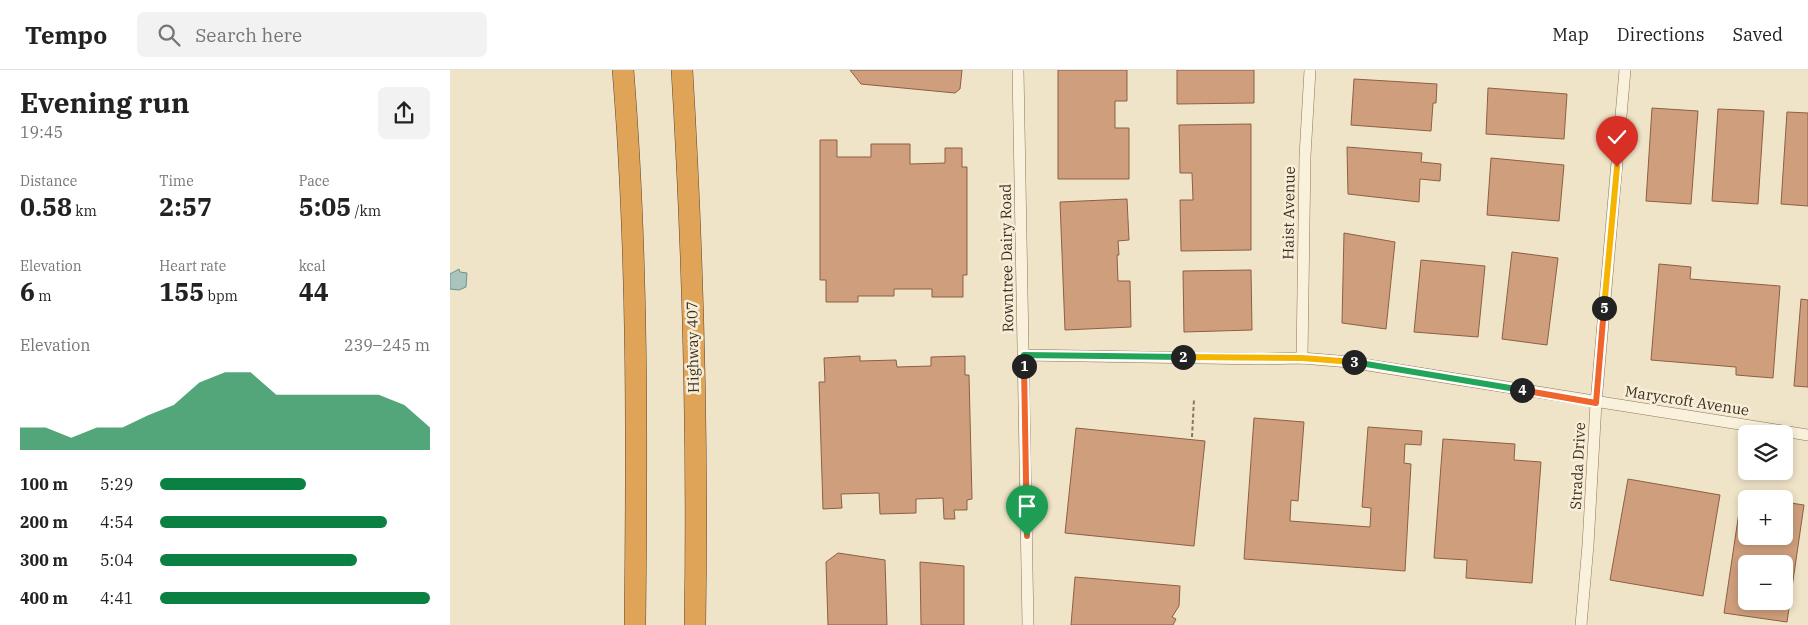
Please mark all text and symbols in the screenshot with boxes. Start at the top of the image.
search box [137,12,487,57]
text: Tempo [25,19,107,51]
icon: search [155,21,183,49]
text: Search here [195,23,302,47]
text: Map [1552,23,1589,46]
text: Directions [1617,23,1705,46]
text: Saved [1733,23,1783,46]
text: Evening run [20,84,189,121]
button: share [378,87,430,139]
pin [1596,116,1638,167]
text: 19:45 [20,122,63,142]
icon: check [1603,123,1631,151]
street label: Haist Avenue [1278,166,1299,260]
text: Distance [20,172,77,190]
text: Time [159,172,194,190]
text: Pace [299,172,329,190]
street label: Rowntree Dairy Road [996,183,1017,333]
text: 0.58 [20,190,72,223]
text: 2:57 [159,190,212,223]
text: 5:05 [299,190,351,223]
text: km [72,202,97,220]
text: /km [351,202,381,220]
text: Elevation [20,257,82,275]
text: Heart rate [159,257,226,275]
text: kcal [299,257,326,275]
text: 6 [20,275,35,308]
text: 155 [159,275,204,308]
text: 44 [299,275,329,308]
text: m [35,287,52,305]
text: bpm [204,287,238,305]
pin: 5 [1592,296,1616,320]
text: 5 [1600,299,1609,317]
street label: Highway 407 [682,301,703,393]
text: Elevation [20,335,90,355]
text: 239–245 m [344,335,430,355]
pin: 2 [1170,344,1196,370]
text: 2 [1179,348,1188,366]
pin: 3 [1342,350,1366,374]
text: 3 [1350,353,1359,371]
pin: 1 [1012,354,1036,378]
text: 1 [1020,357,1029,375]
pin: 4 [1510,378,1534,402]
text: 4 [1518,381,1527,399]
street label: Marycroft Avenue [1624,381,1751,420]
street label: Strada Drive [1566,422,1589,510]
map controls [1738,425,1793,610]
button: layers [1738,425,1793,480]
text: 100 m [20,474,68,494]
text: 5:29 [100,474,133,494]
pin [1006,485,1048,536]
button: + [1738,490,1793,545]
icon: arrive [1013,492,1041,520]
text: 200 m [20,512,68,532]
text: 4:54 [100,512,133,532]
text: 300 m [20,550,68,570]
text: 5:04 [100,550,133,570]
button: − [1738,555,1793,610]
text: 400 m [20,588,68,608]
text: 4:41 [100,588,133,608]

